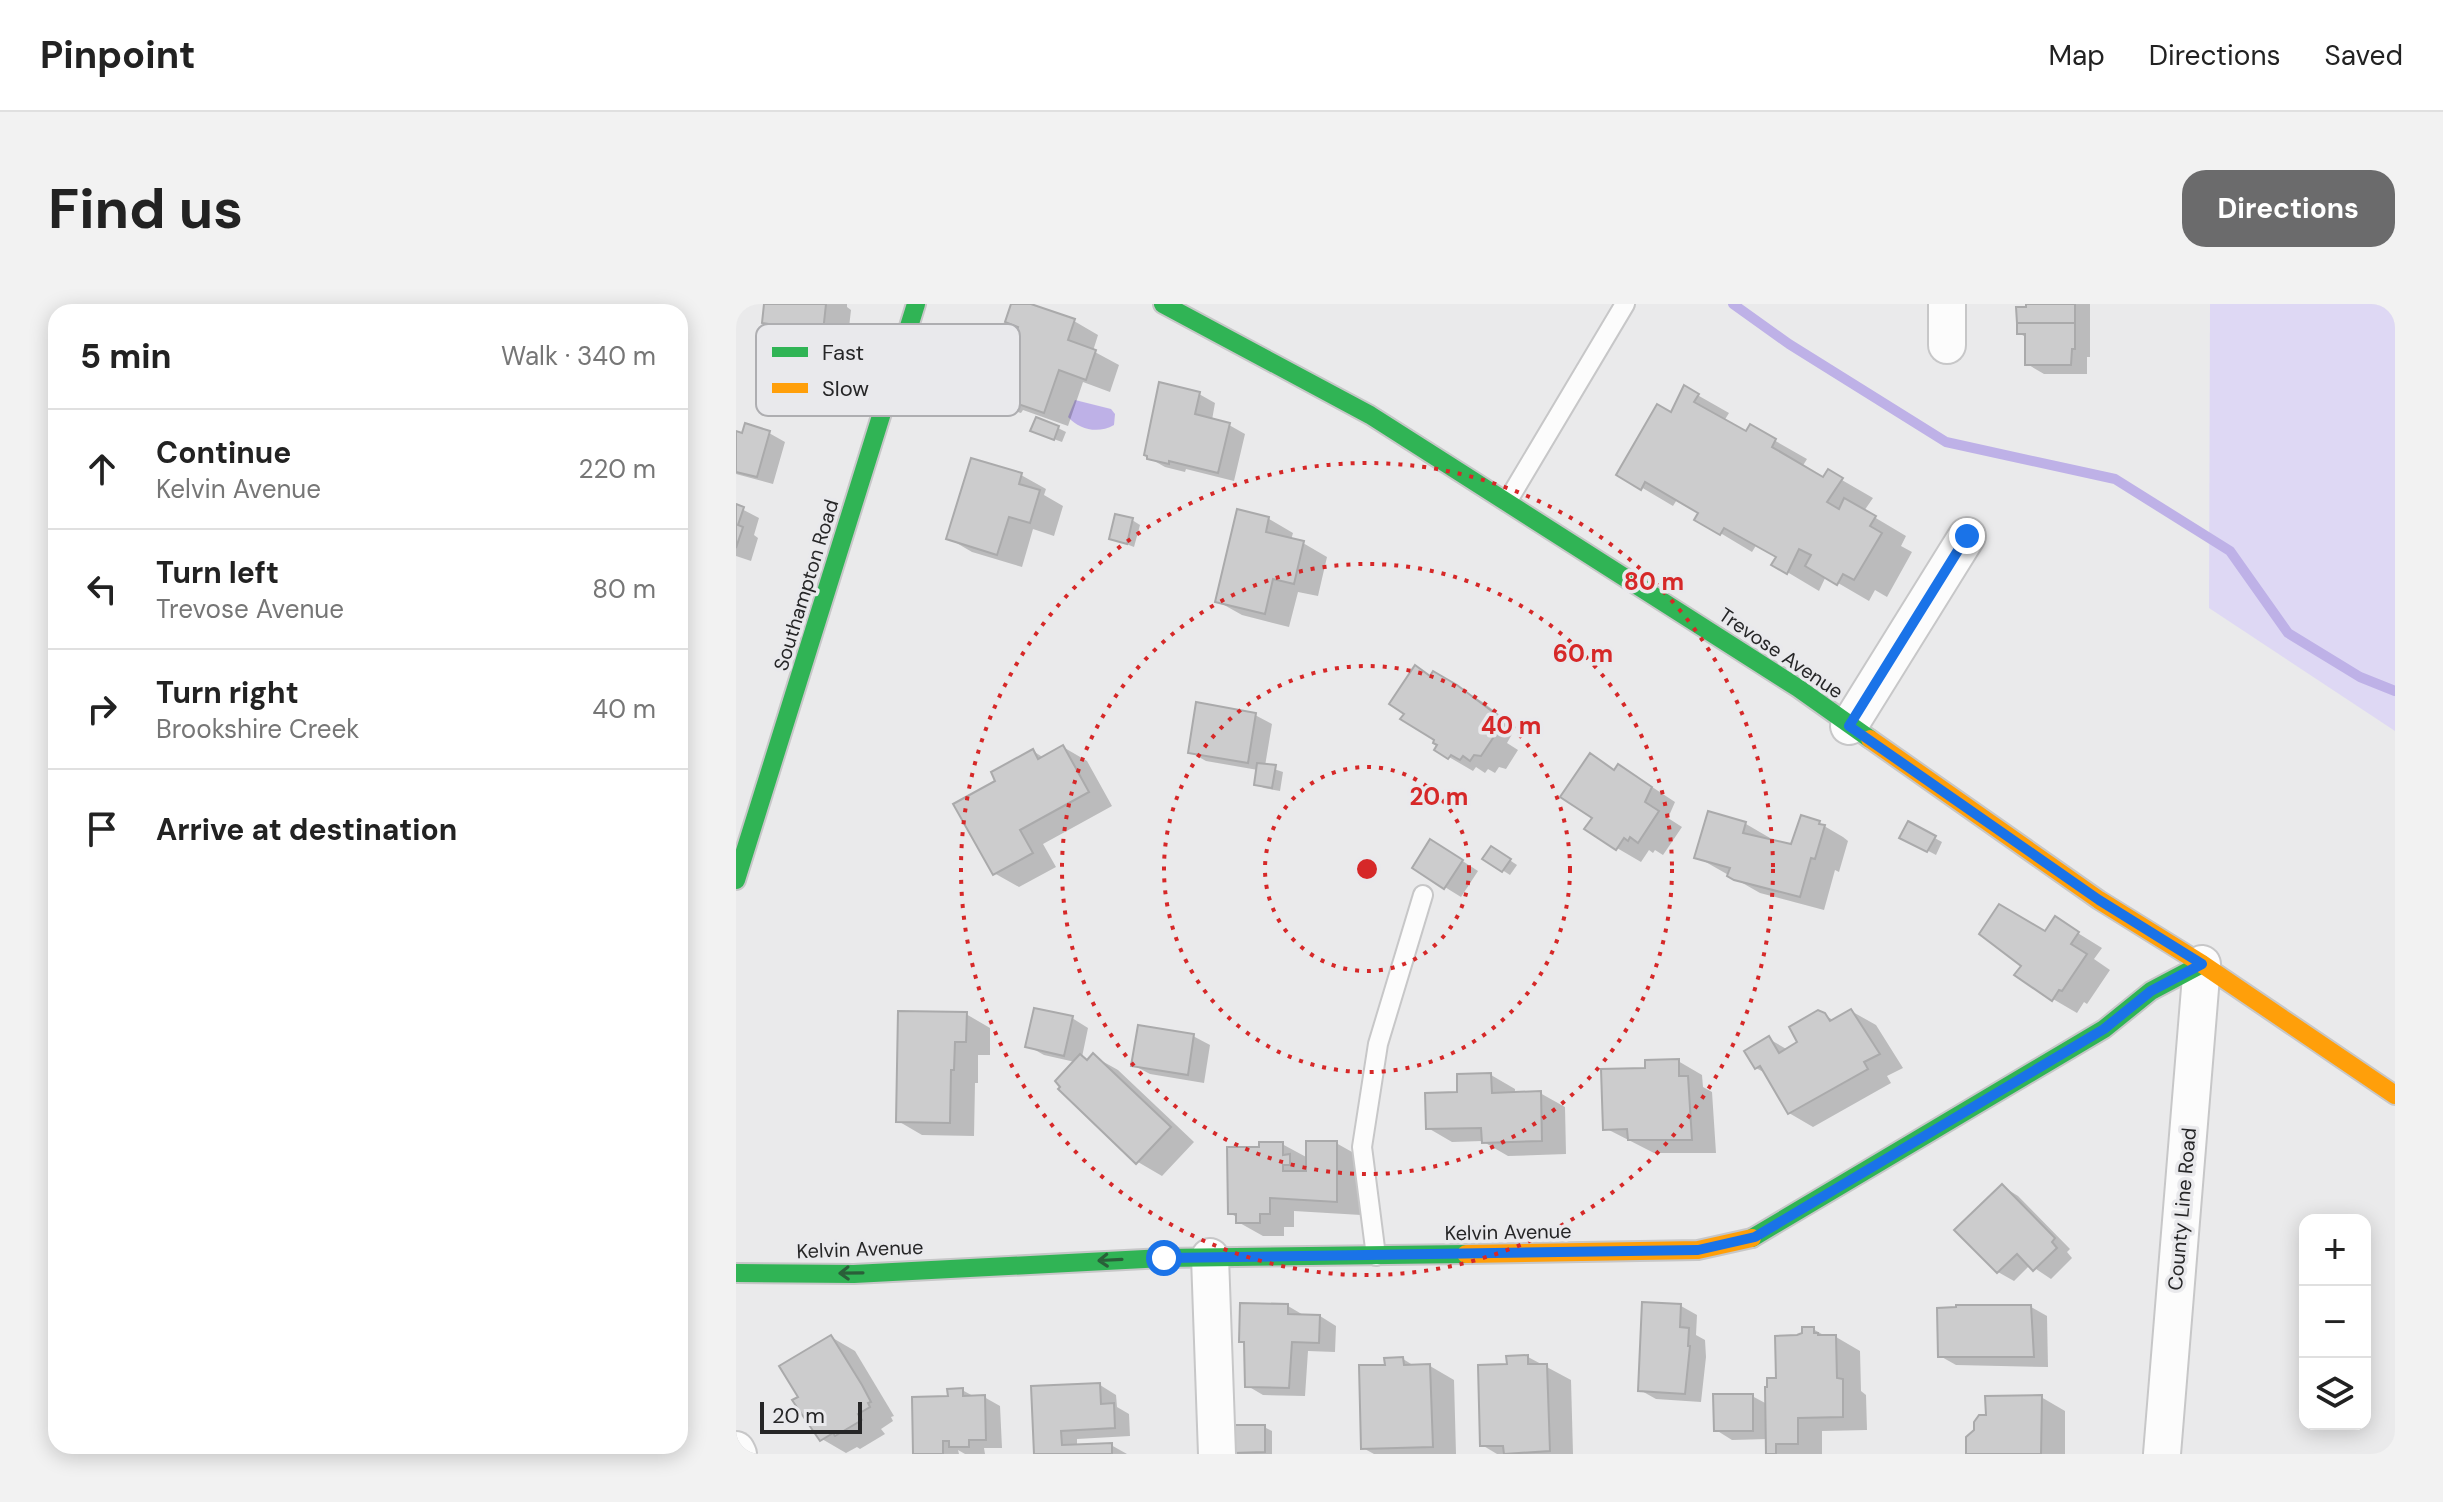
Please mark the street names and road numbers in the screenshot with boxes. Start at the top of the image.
street label: Southampton Road [768,496,844,674]
street label: Trevose Avenue [1714,602,1848,704]
street label: County Line Road [2162,1126,2202,1292]
street label: Kelvin Avenue [1444,1218,1572,1246]
street label: Kelvin Avenue [796,1234,924,1264]

